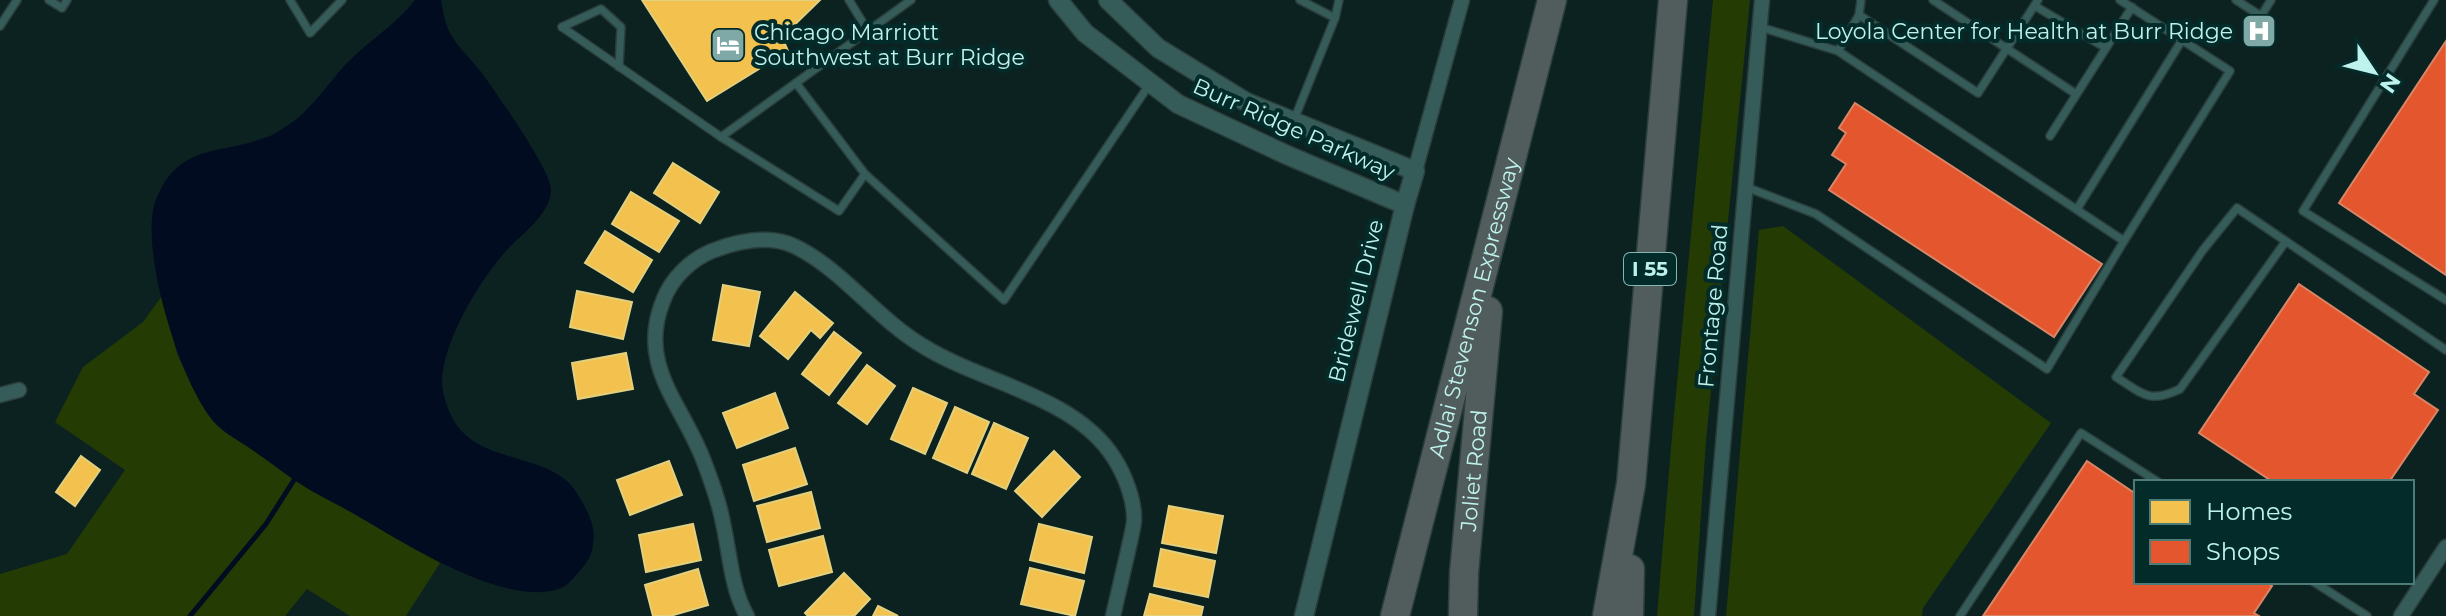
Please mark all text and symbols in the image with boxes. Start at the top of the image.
hospital icon: Loyola Center for Health at Burr Ridge [2240,12,2278,50]
place label: Loyola Center for Health at Burr Ridge [1815,18,2233,45]
place label: Chicago Marriott Southwest at Burr Ridge [754,19,1025,71]
hotel icon: Chicago Marriott Southwest at Burr Ridge [709,26,747,64]
north arrow [2334,32,2414,112]
text: N [2374,68,2406,98]
street label: Burr Ridge Parkway [1189,72,1399,186]
street label: Adlai Stevenson Expressway [1422,155,1525,461]
street label: Bridewell Drive [1323,217,1389,385]
street label: Frontage Road [1692,223,1734,389]
road number: I 55 [1624,253,1676,285]
street label: Joliet Road [1454,408,1492,534]
legend [2134,480,2414,584]
text: Homes [2206,497,2292,526]
text: Shops [2206,537,2280,566]

